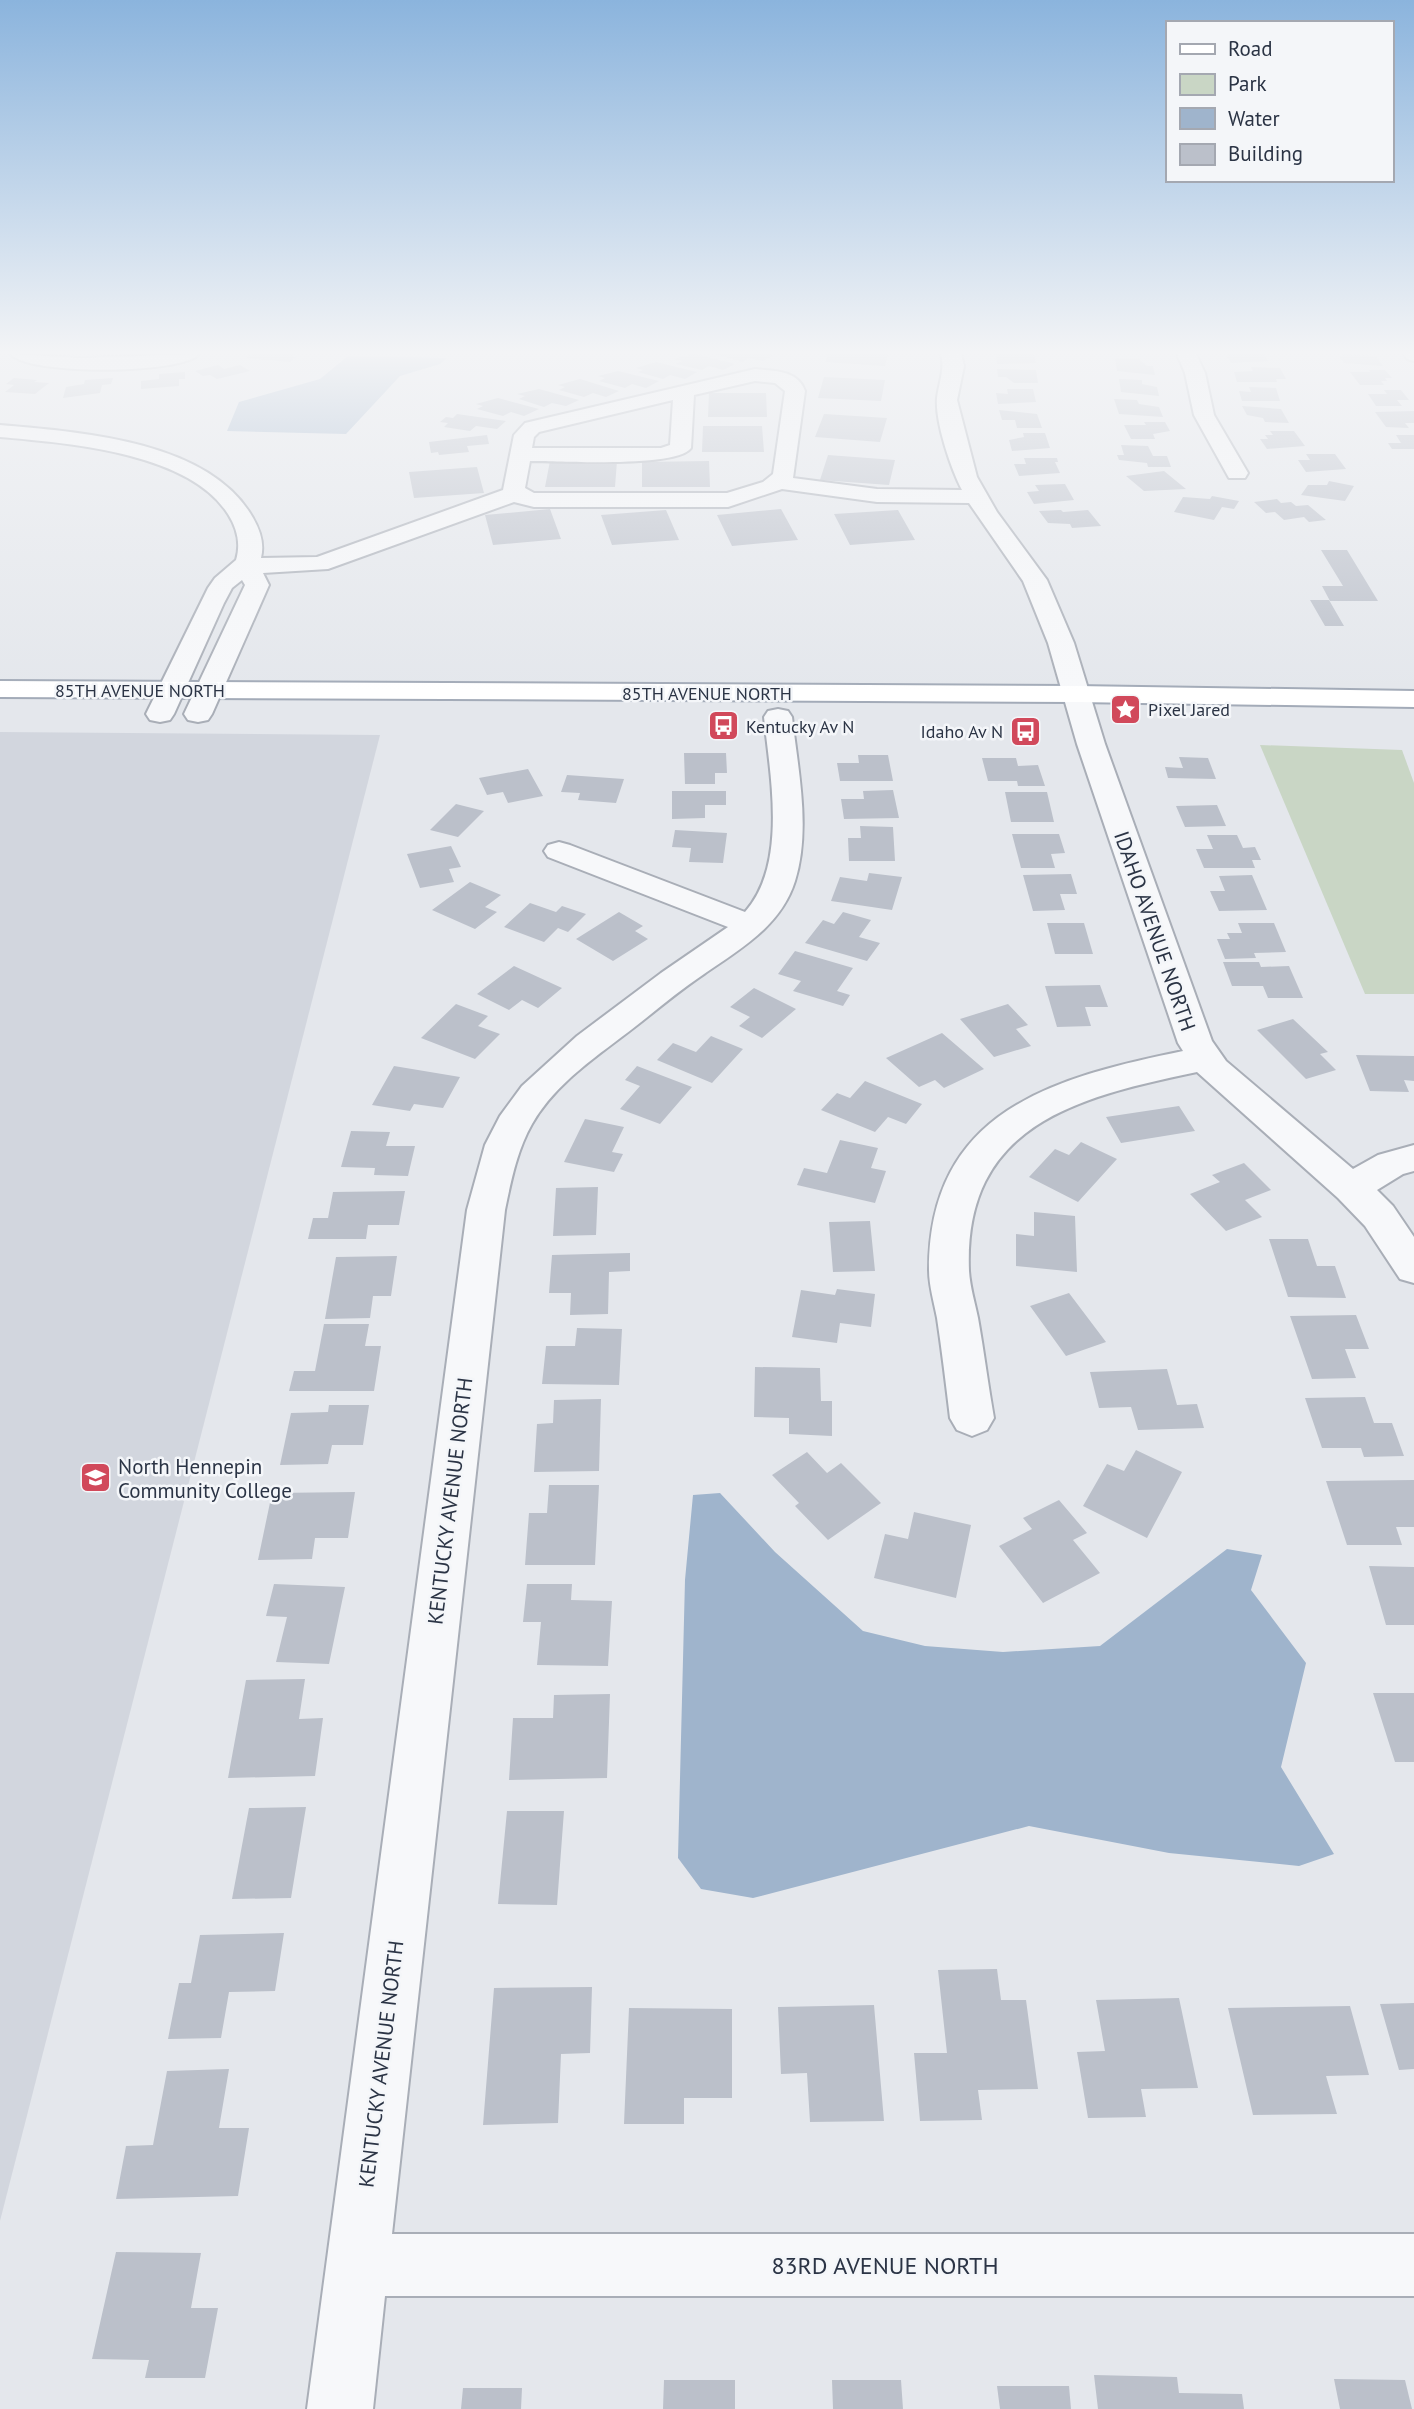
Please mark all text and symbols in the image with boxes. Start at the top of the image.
legend [1166,21,1393,182]
text: Road [1228,35,1272,62]
text: Park [1228,70,1267,97]
text: Water [1228,105,1280,132]
text: Building [1228,140,1303,167]
street label: 85TH AVENUE NORTH [55,679,225,702]
street label: 85TH AVENUE NORTH [622,682,792,705]
place icon: Pixel Jared [1108,692,1142,726]
place label: Pixel Jared [1148,698,1230,721]
bus stop icon: Kentucky Av N [706,709,740,743]
bus stop icon: Idaho Av N [1009,714,1043,748]
place label: Kentucky Av N [746,715,854,738]
place label: Idaho Av N [921,720,1003,743]
street label: IDAHO AVENUE NORTH [1108,827,1202,1035]
street label: KENTUCKY AVENUE NORTH [421,1376,479,1626]
place label: North Hennepin Community College [118,1453,292,1504]
school or university icon: North Hennepin Community College [78,1461,112,1495]
street label: KENTUCKY AVENUE NORTH [352,1939,410,2189]
street label: 83RD AVENUE NORTH [771,2250,999,2281]

